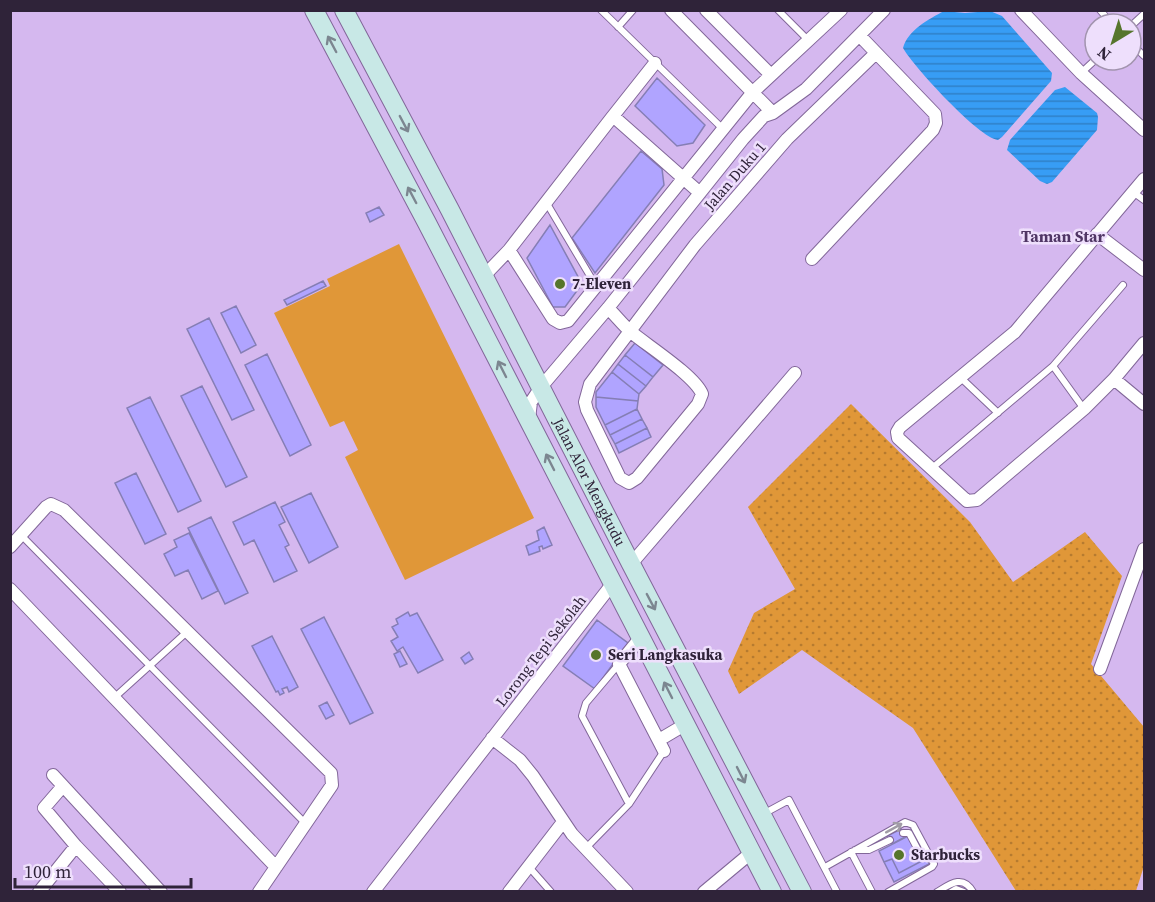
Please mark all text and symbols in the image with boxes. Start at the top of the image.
north arrow [1083,12,1143,72]
one-way arrow [326,36,338,53]
text: N [1092,41,1115,66]
one-way arrow [398,115,410,132]
street label: Jalan Duku 1 [698,137,770,215]
one-way arrow [406,187,417,205]
district label: Taman Star [1021,225,1106,247]
place label: 7-Eleven [572,273,631,294]
marker: 7-Eleven [553,277,567,291]
one-way arrow [496,360,507,378]
street label: Jalan Alor Mengkudu [548,413,631,550]
one-way arrow [544,454,556,471]
street label: Lorong Tepi Sekolah [490,591,591,711]
one-way arrow [646,593,657,611]
place label: Seri Langkasuka [608,644,723,665]
marker: Seri Langkasuka [589,648,603,662]
one-way arrow [662,682,673,700]
one-way arrow [736,766,747,784]
one-way arrow [885,822,902,834]
place label: Starbucks [911,844,980,865]
marker: Starbucks [892,848,906,862]
scale bar [15,851,190,889]
text: 100 m [24,859,71,884]

